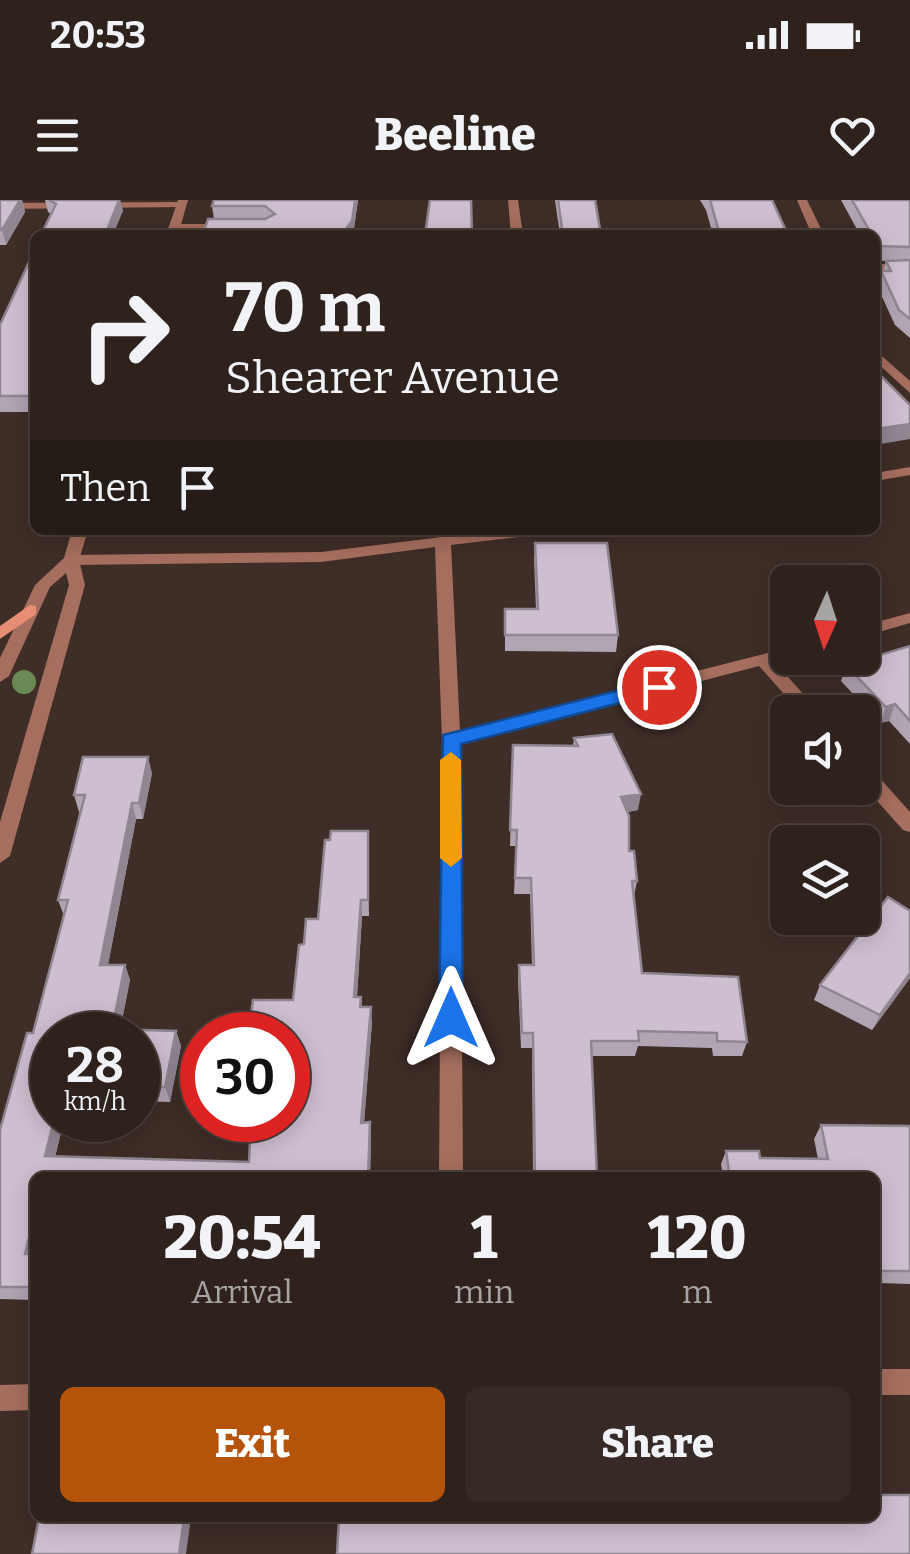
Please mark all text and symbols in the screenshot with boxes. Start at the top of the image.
text: 20:53 [50,12,146,58]
icon: menu [30,108,85,163]
text: Beeline [374,108,536,162]
icon: heart [825,108,880,163]
text: 70 m [225,266,385,350]
icon: right [60,270,190,400]
text: Shearer Avenue [225,351,560,405]
icon: arrive [170,460,225,515]
text: Then [60,465,150,511]
north arrow [770,565,880,675]
map controls [770,565,880,935]
pin [617,645,702,730]
icon: arrive [632,660,687,715]
button: sound [770,695,880,805]
button: layers [770,825,880,935]
position arrow [399,966,503,1070]
speed limit sign: 30 [180,1012,310,1142]
text: 28 [66,1035,124,1095]
text: km/h [64,1087,126,1117]
text: 20:54 [163,1202,321,1274]
text: 1 [471,1202,498,1274]
text: 120 [648,1202,747,1274]
text: Arrival [191,1273,293,1311]
text: min [454,1273,514,1311]
text: m [682,1273,712,1311]
button: Exit [60,1387,445,1502]
button: Share [465,1387,850,1502]

